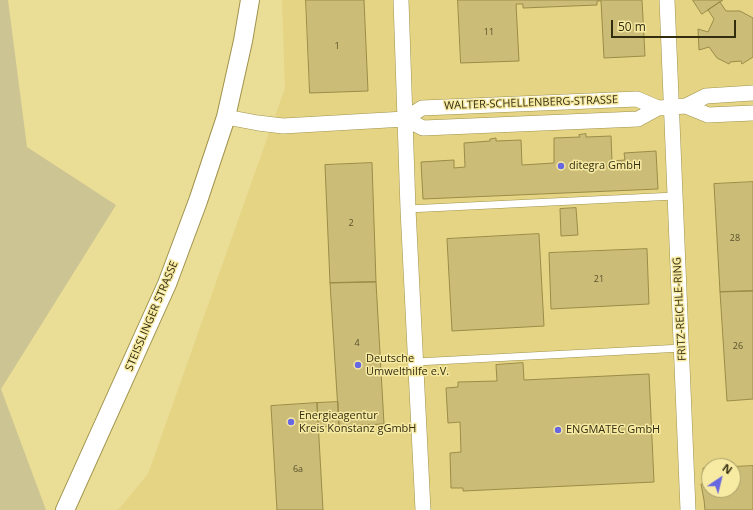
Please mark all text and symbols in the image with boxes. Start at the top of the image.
scale bar [613,12,738,38]
text: 50 m [618,18,646,35]
house number: 11 [484,27,494,37]
house number: 1 [334,41,340,51]
street label: WALTER-SCHELLENBERG-STRASSE [444,93,618,113]
place label: ditegra GmbH [569,159,641,173]
marker: ditegra GmbH [556,161,566,171]
house number: 2 [348,218,354,228]
house number: 28 [730,233,740,243]
street label: FRITZ-REICHLE-RING [671,257,689,361]
street label: STEISSLINGER STRASSE [123,259,181,373]
house number: 21 [594,274,604,284]
house number: 4 [354,338,360,348]
house number: 26 [733,341,743,351]
place label: Deutsche Umwelthilfe e.V. [366,352,449,378]
marker: Deutsche Umwelthilfe e.V. [353,360,363,370]
place label: Energieagentur Kreis Konstanz gGmbH [299,409,416,435]
marker: Energieagentur Kreis Konstanz gGmbH [286,417,296,427]
place label: ENGMATEC GmbH [566,423,660,437]
marker: ENGMATEC GmbH [553,425,563,435]
north arrow [701,458,741,498]
text: N [720,460,736,477]
house number: 6a [293,464,303,474]

